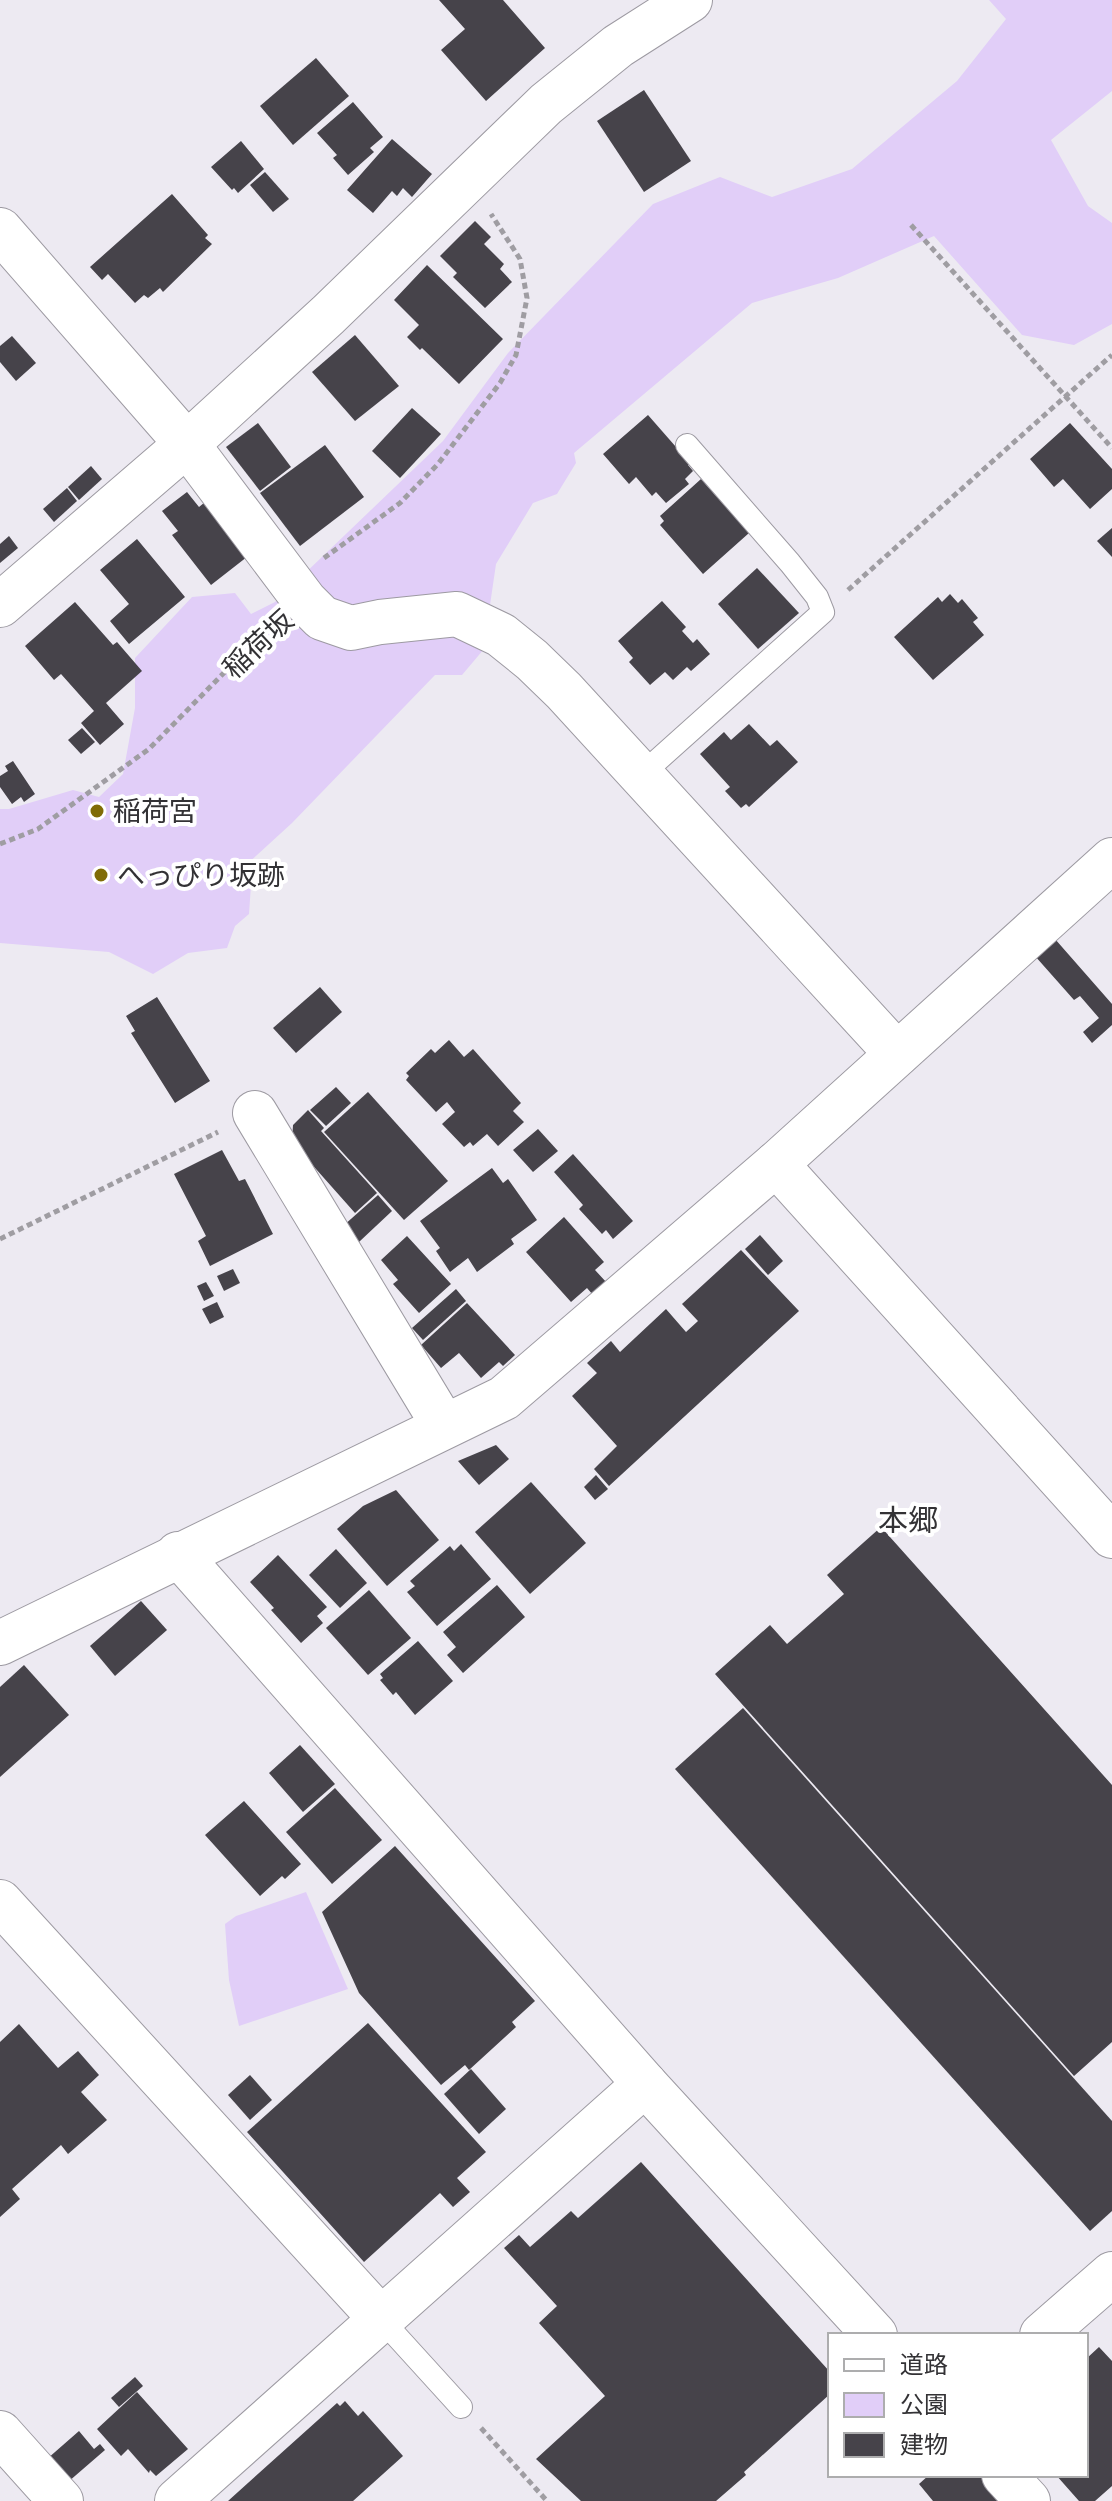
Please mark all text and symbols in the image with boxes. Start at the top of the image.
street label: 稲荷坂 [215,602,300,684]
place label: 稲荷宮 [113,793,197,827]
marker: 稲荷宮 [88,802,106,820]
place label: へっぴり坂跡 [117,857,285,891]
marker: へっぴり坂跡 [92,866,110,884]
district label: 本郷 [878,1501,938,1537]
legend [828,2333,1088,2477]
text: 道路 [900,2349,948,2378]
text: 公園 [900,2389,948,2418]
text: 建物 [900,2429,948,2458]

